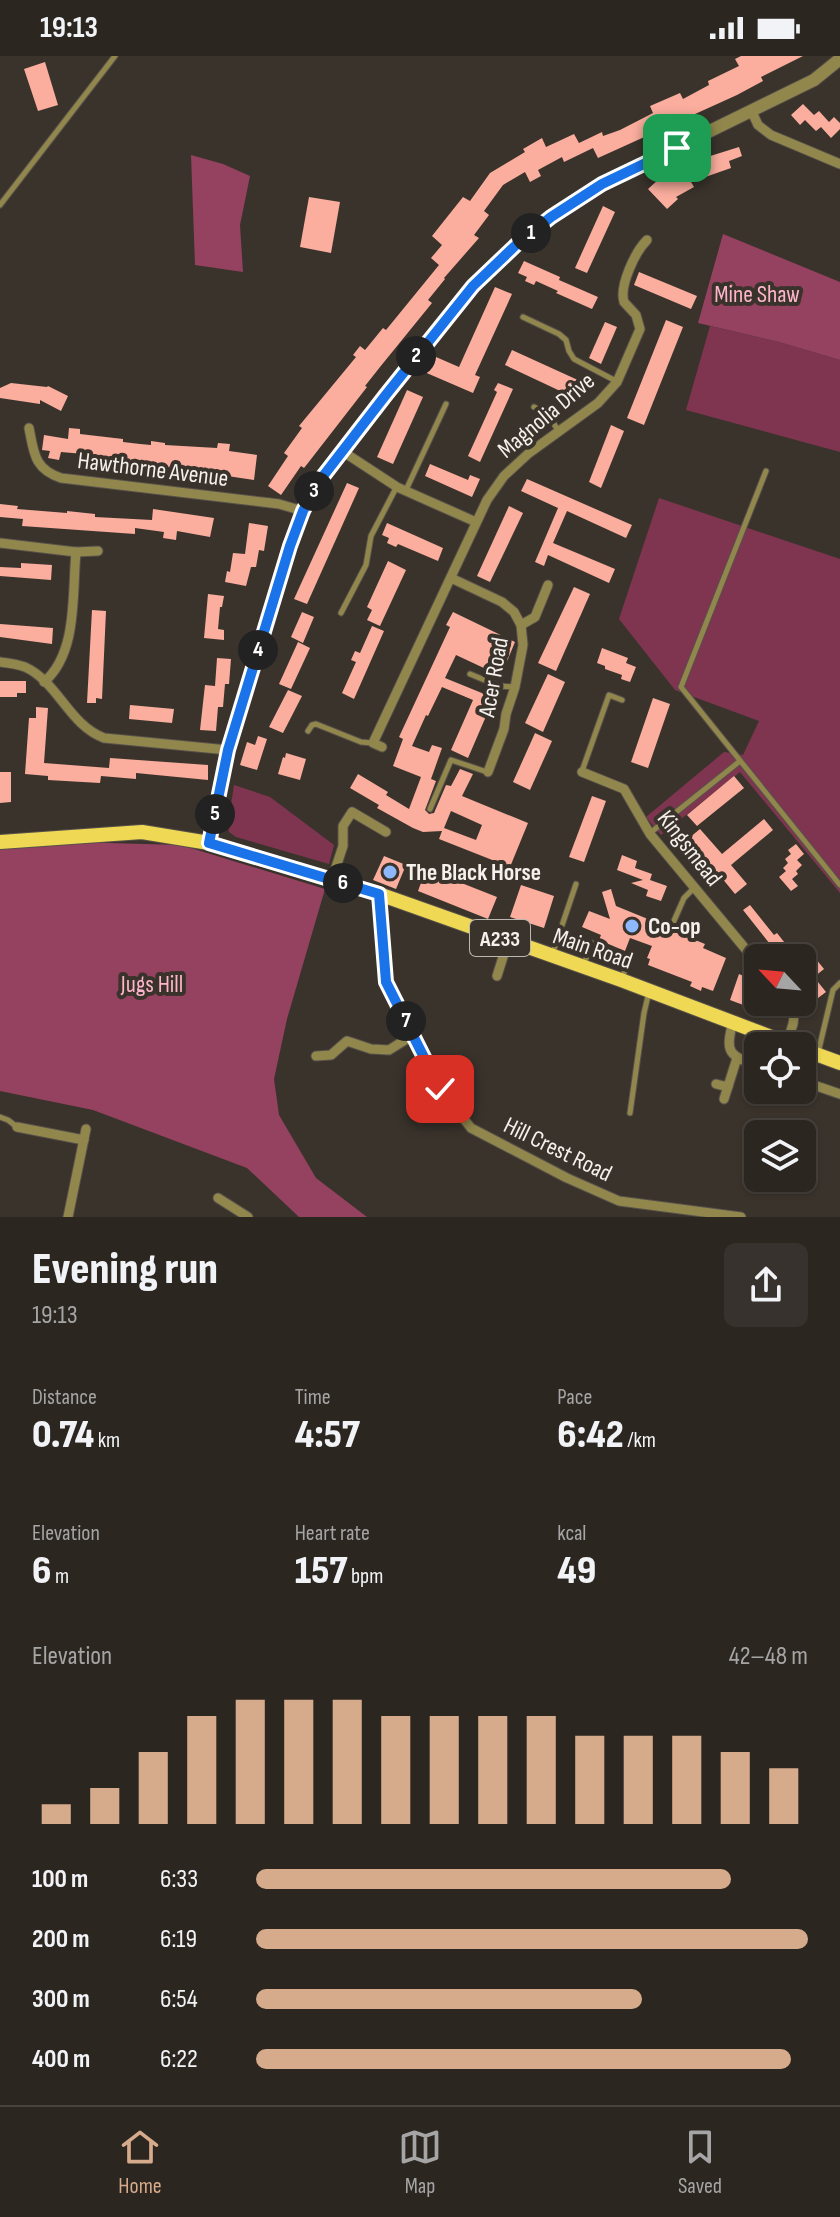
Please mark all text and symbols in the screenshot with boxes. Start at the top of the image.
text: 19:13 [40,10,98,46]
pin [643,114,711,182]
icon: arrive [655,126,699,170]
pin: 1 [511,213,551,253]
text: 1 [527,219,535,246]
park label: Mine Shaw [714,280,800,309]
pin: 2 [396,336,436,376]
text: 2 [411,342,421,369]
street label: Magnolia Drive [492,366,601,464]
street label: Hawthorne Avenue [76,446,230,493]
pin: 3 [294,471,334,511]
text: 3 [309,477,319,504]
pin: 4 [238,630,278,670]
street label: Acer Road [472,635,515,720]
text: 4 [253,636,263,663]
pin: 5 [195,794,235,834]
text: 5 [210,800,220,827]
street label: Kingsmead [651,805,728,892]
place label: The Black Horse [406,858,541,887]
pin: 6 [323,863,363,903]
marker: The Black Horse [381,863,399,881]
text: 6 [338,869,348,896]
place label: Co-op [648,912,701,941]
marker: Co-op [623,917,641,935]
road number: A233 [470,920,530,956]
street label: Main Road [549,921,636,976]
north arrow [744,944,816,1016]
map controls [744,944,816,1192]
park label: Jugs Hill [120,970,183,999]
pin: 7 [386,1001,426,1041]
text: 7 [401,1007,411,1034]
button: locate [744,1032,816,1104]
pin [406,1055,474,1123]
icon: check [418,1067,462,1111]
street label: Hill Crest Road [499,1111,617,1188]
button: layers [744,1120,816,1192]
text: Evening run [32,1243,218,1296]
button: share [724,1243,808,1327]
text: 19:13 [32,1300,78,1331]
text: Distance [32,1384,97,1411]
text: Time [295,1384,331,1411]
text: Pace [557,1384,592,1411]
text: 0.74 [32,1411,94,1459]
text: 4:57 [295,1411,360,1459]
text: 6:42 [557,1411,624,1459]
text: km [94,1427,120,1454]
text: /km [624,1427,656,1454]
text: Elevation [32,1520,100,1547]
text: Heart rate [295,1520,370,1547]
text: kcal [557,1520,586,1547]
text: 6 [32,1547,51,1595]
text: 157 [295,1547,347,1595]
text: 49 [557,1547,596,1595]
text: m [51,1563,69,1590]
text: bpm [347,1563,383,1590]
text: Elevation [32,1641,112,1672]
text: 42–48 m [729,1641,808,1672]
text: 100 m [32,1864,88,1895]
text: 6:33 [160,1864,198,1895]
text: 200 m [32,1924,89,1955]
text: 6:19 [160,1924,197,1955]
text: 300 m [32,1984,90,2015]
text: 6:54 [160,1984,198,2015]
text: 400 m [32,2044,90,2075]
text: 6:22 [160,2044,198,2075]
tab: Home [118,2125,162,2200]
tab: Map [398,2125,442,2200]
tab: Saved [678,2125,722,2200]

